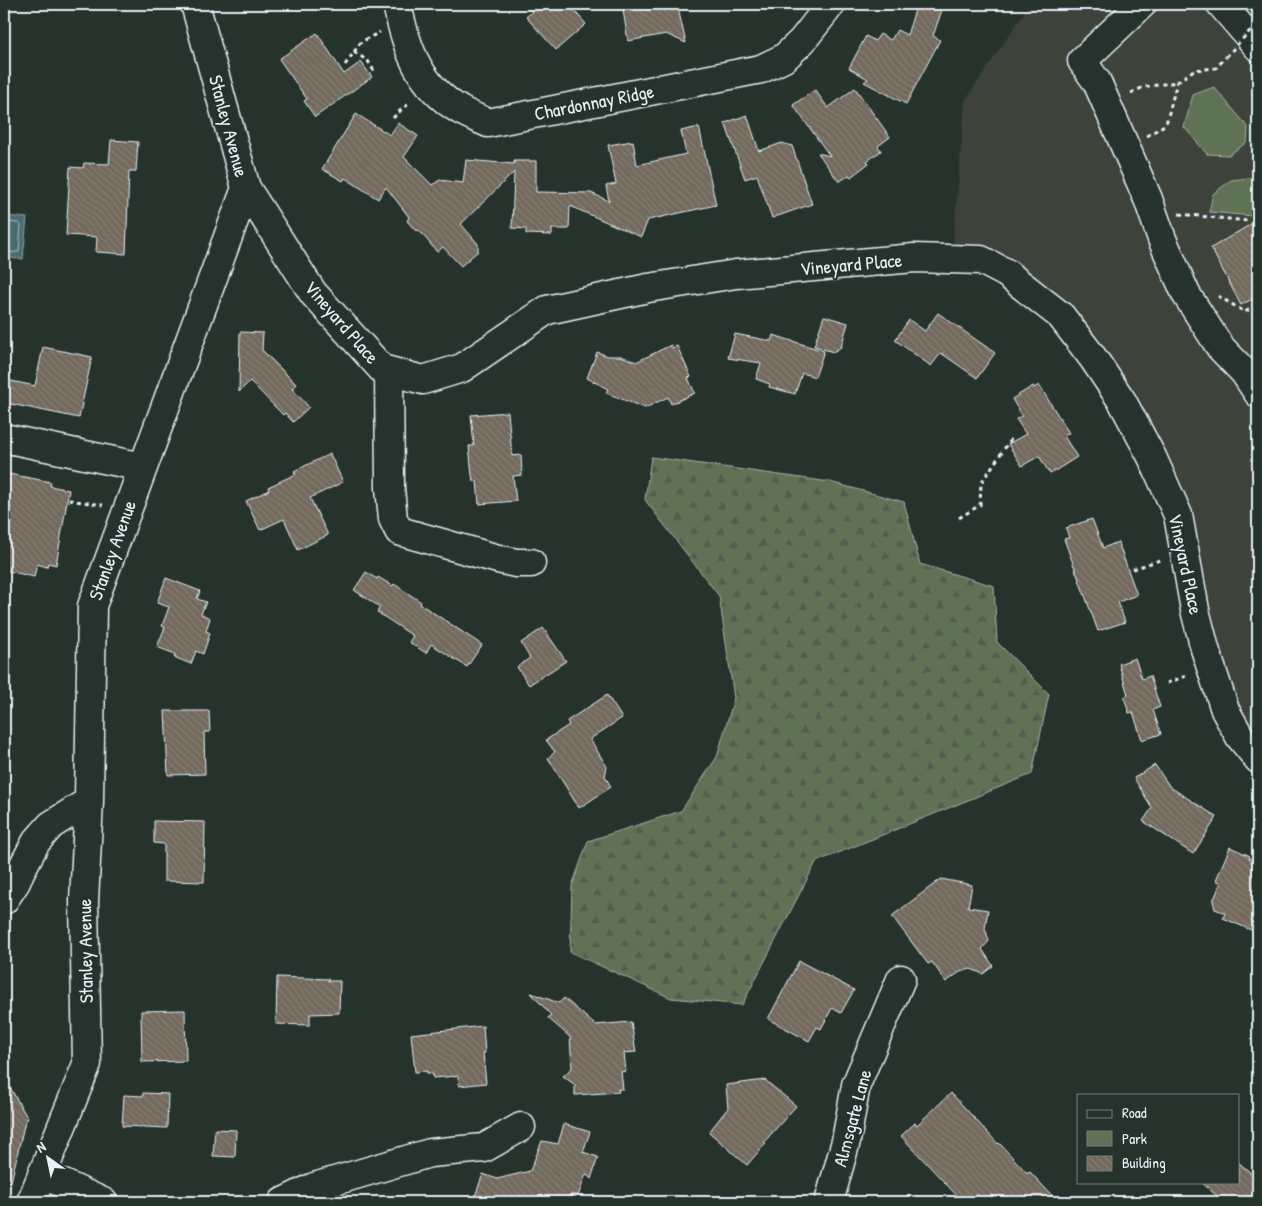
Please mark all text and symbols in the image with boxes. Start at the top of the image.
street label: Stanley Avenue [203,72,255,180]
street label: Chardonnay Ridge [532,78,657,126]
street label: Vineyard Place [799,247,903,281]
street label: Vineyard Place [299,275,386,369]
street label: Stanley Avenue [82,496,142,604]
street label: Vineyard Place [1163,511,1209,617]
street label: Stanley Avenue [71,898,99,1003]
street label: Almsgate Lane [827,1066,878,1169]
legend [1077,1094,1240,1184]
text: Road [1122,1102,1147,1123]
text: Park [1122,1128,1147,1149]
north arrow [22,1134,72,1184]
text: N [32,1136,49,1157]
text: Building [1122,1152,1166,1173]

